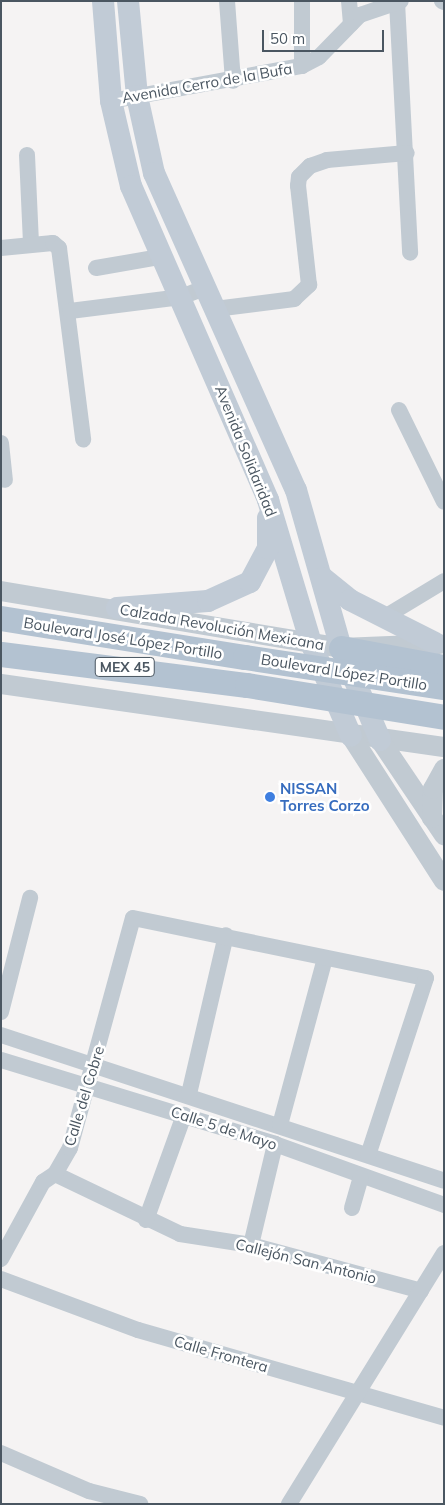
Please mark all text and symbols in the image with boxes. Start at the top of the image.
scale bar [265,20,388,52]
text: 50 m [270,29,305,48]
street label: Avenida Cerro de la Bufa [120,59,294,107]
street label: Avenida Solidaridad [211,383,281,519]
street label: Calzada Revolución Mexicana [118,600,326,654]
street label: Boulevard José López Portillo [22,613,224,663]
street label: Boulevard López Portillo [260,650,428,694]
road number: MEX 45 [94,656,156,679]
place label: NISSAN Torres Corzo [280,779,370,814]
marker: NISSAN Torres Corzo [264,791,276,803]
street label: Calle del Cobre [60,1044,108,1148]
street label: Calle 5 de Mayo [169,1102,279,1154]
street label: Callejón San Antonio [234,1235,378,1287]
street label: Calle Frontera [172,1332,270,1376]

